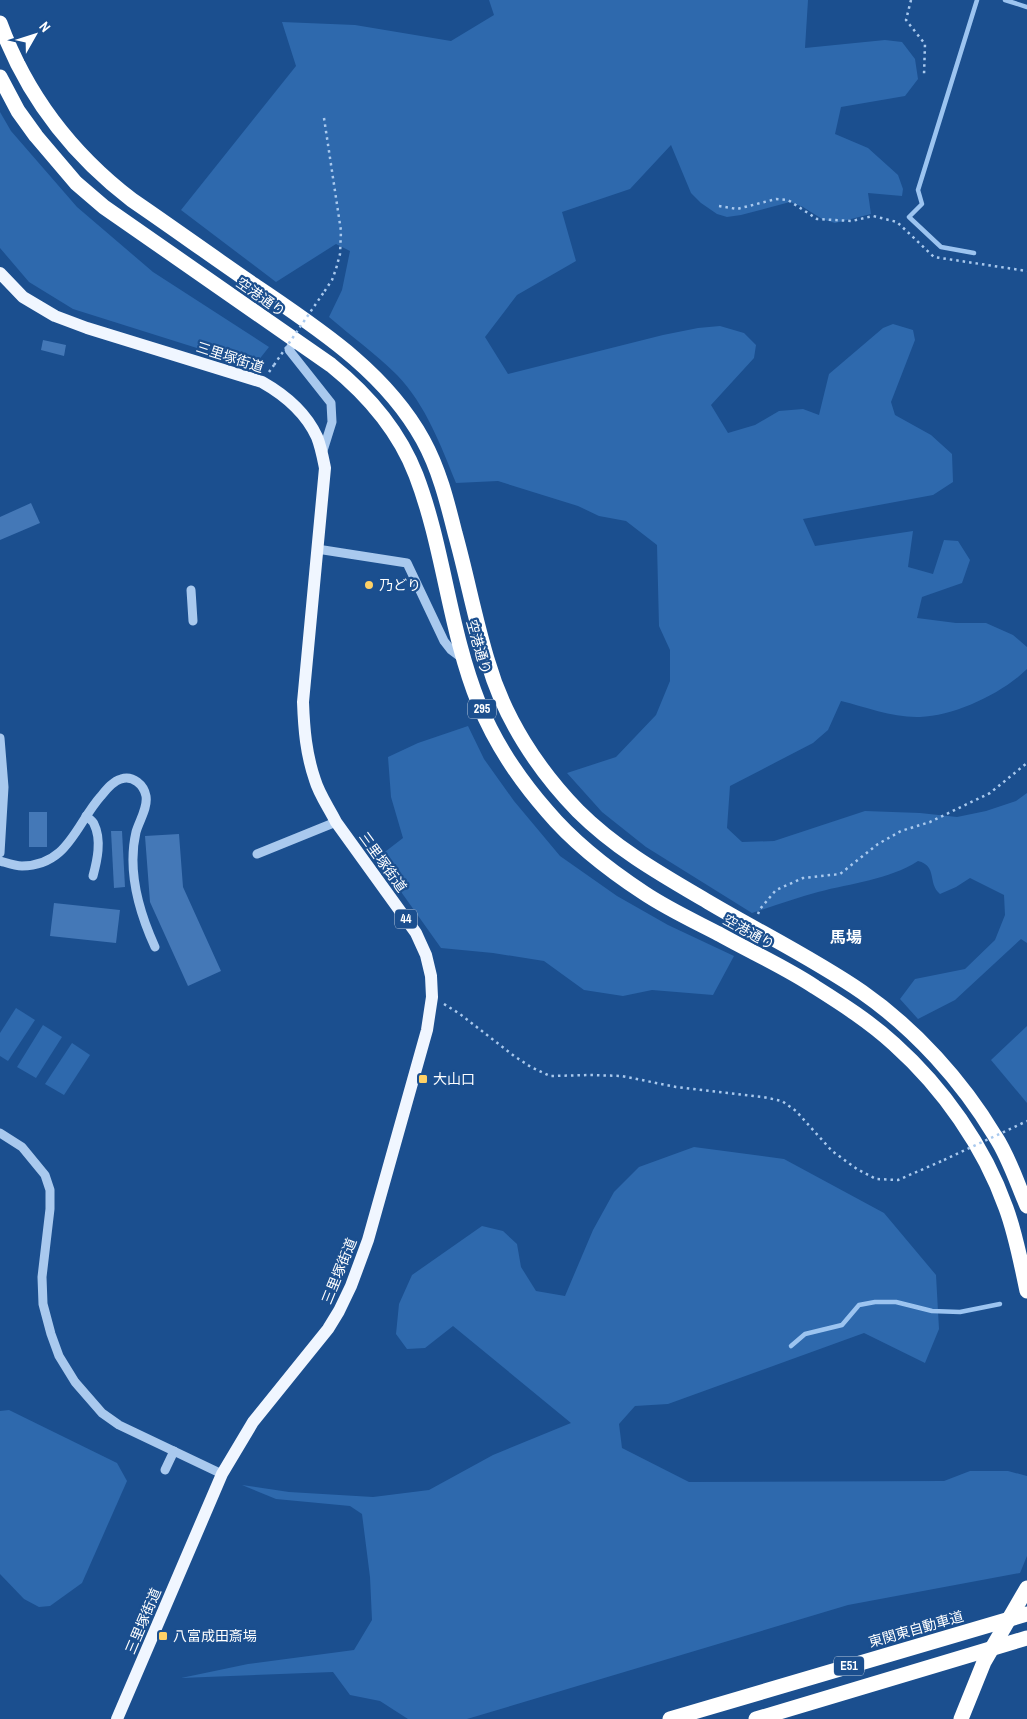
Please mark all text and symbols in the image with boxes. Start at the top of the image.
north arrow [10,10,60,60]
text: N [35,18,55,36]
street label: 空港通り [233,274,289,320]
street label: 三里塚街道 [194,338,266,376]
place label: 乃どり [379,576,421,594]
marker: 乃どり [363,579,375,591]
street label: 空港通り [463,618,495,676]
road number: 295 [468,700,496,719]
street label: 三里塚街道 [355,828,411,896]
road number: 44 [395,910,417,929]
street label: 空港通り [720,911,778,953]
district label: 馬場 [830,926,862,948]
place label: 大山口 [433,1070,475,1088]
marker: 大山口 [417,1073,429,1085]
street label: 三里塚街道 [318,1235,360,1307]
street label: 三里塚街道 [121,1585,165,1657]
street label: 東関東自動車道 [866,1607,966,1651]
place label: 八富成田斎場 [173,1627,257,1645]
marker: 八富成田斎場 [157,1630,169,1642]
road number: E51 [834,1656,864,1675]

